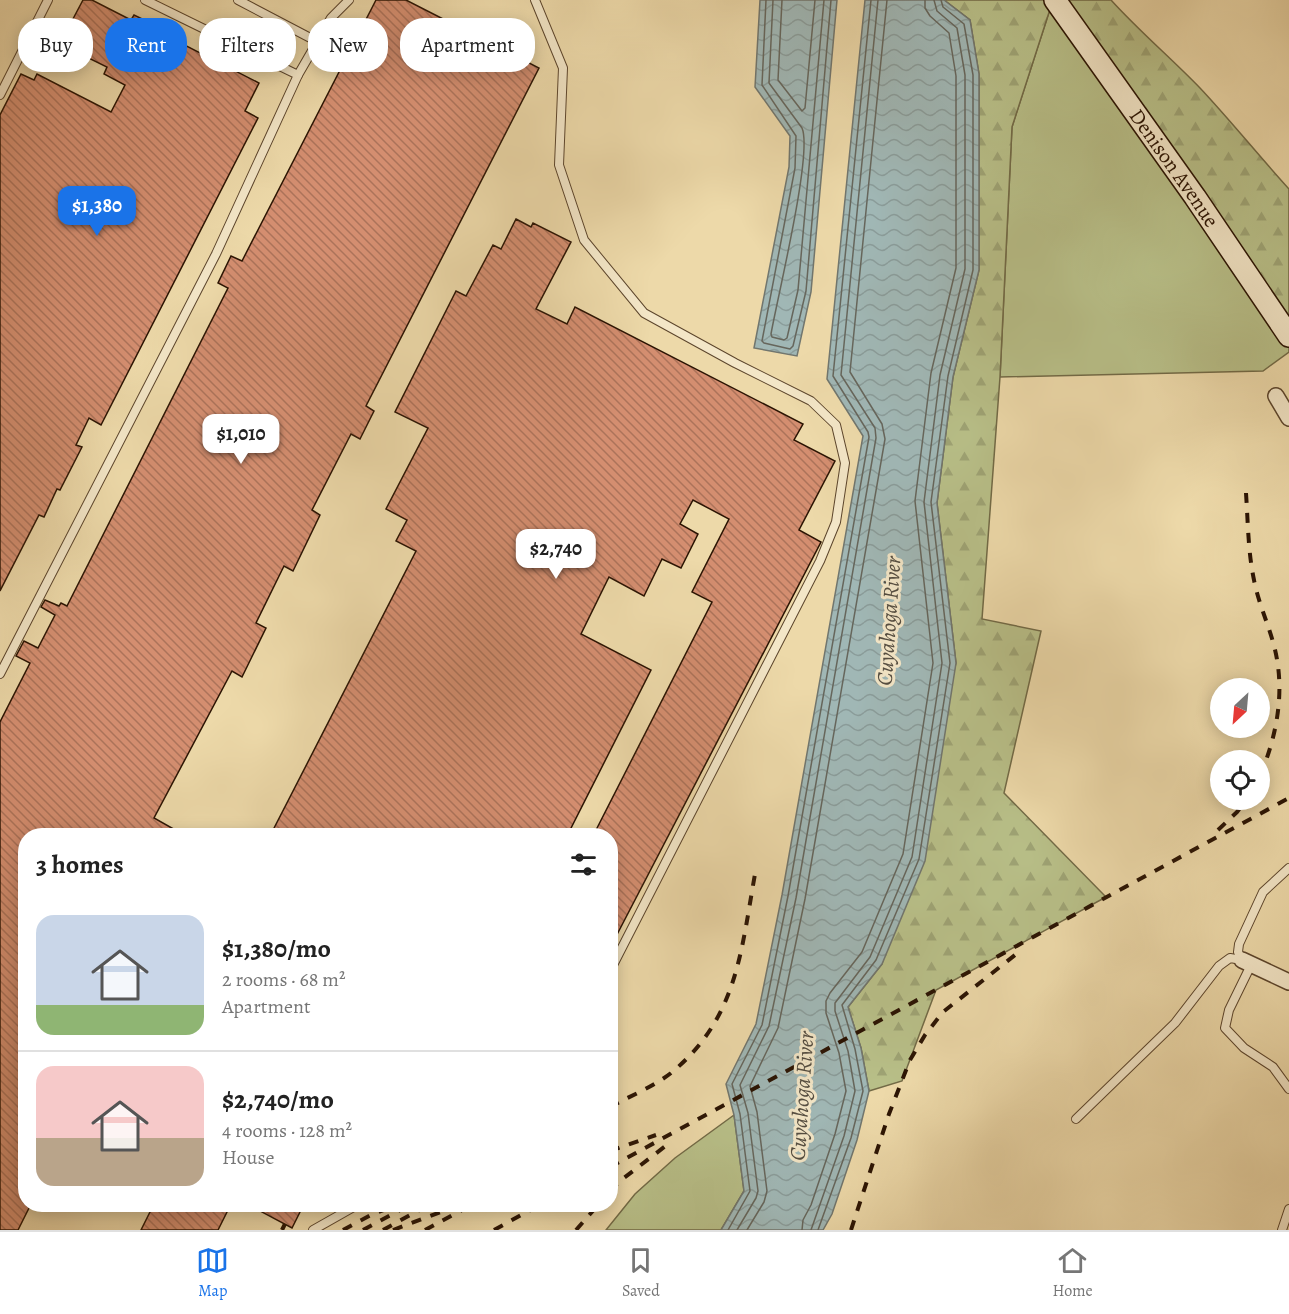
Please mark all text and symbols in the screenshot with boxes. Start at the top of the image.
chip: Buy [18,18,93,72]
chip: Rent [105,18,187,72]
chip: Filters [199,18,296,72]
chip: New [308,18,388,72]
chip: Apartment [400,18,535,72]
street label: Denison Avenue [1123,103,1226,233]
pin: $1,380 [48,186,146,237]
text: $1,380 [72,192,122,219]
pin: $1,010 [192,414,290,465]
text: $1,010 [216,420,266,447]
pin: $2,740 [507,529,605,580]
text: $2,740 [530,535,582,562]
water label: Cuyahoga River [870,554,909,687]
north arrow [1210,678,1270,738]
map controls [1210,678,1270,810]
button: locate [1210,750,1270,810]
text: 3 homes [36,847,124,882]
icon: filters [567,848,600,881]
text: $1,380/mo [222,931,331,966]
icon: home [84,939,156,1011]
text: 2 rooms · 68 m² [222,966,346,993]
text: Apartment [222,993,311,1020]
water label: Cuyahoga River [783,1029,822,1162]
text: $2,740/mo [222,1082,334,1117]
icon: home [84,1090,156,1162]
text: 4 rooms · 128 m² [222,1117,352,1144]
text: House [222,1144,274,1171]
tab: Map [196,1244,229,1302]
tab: Saved [622,1244,660,1302]
tab: Home [1052,1244,1093,1302]

